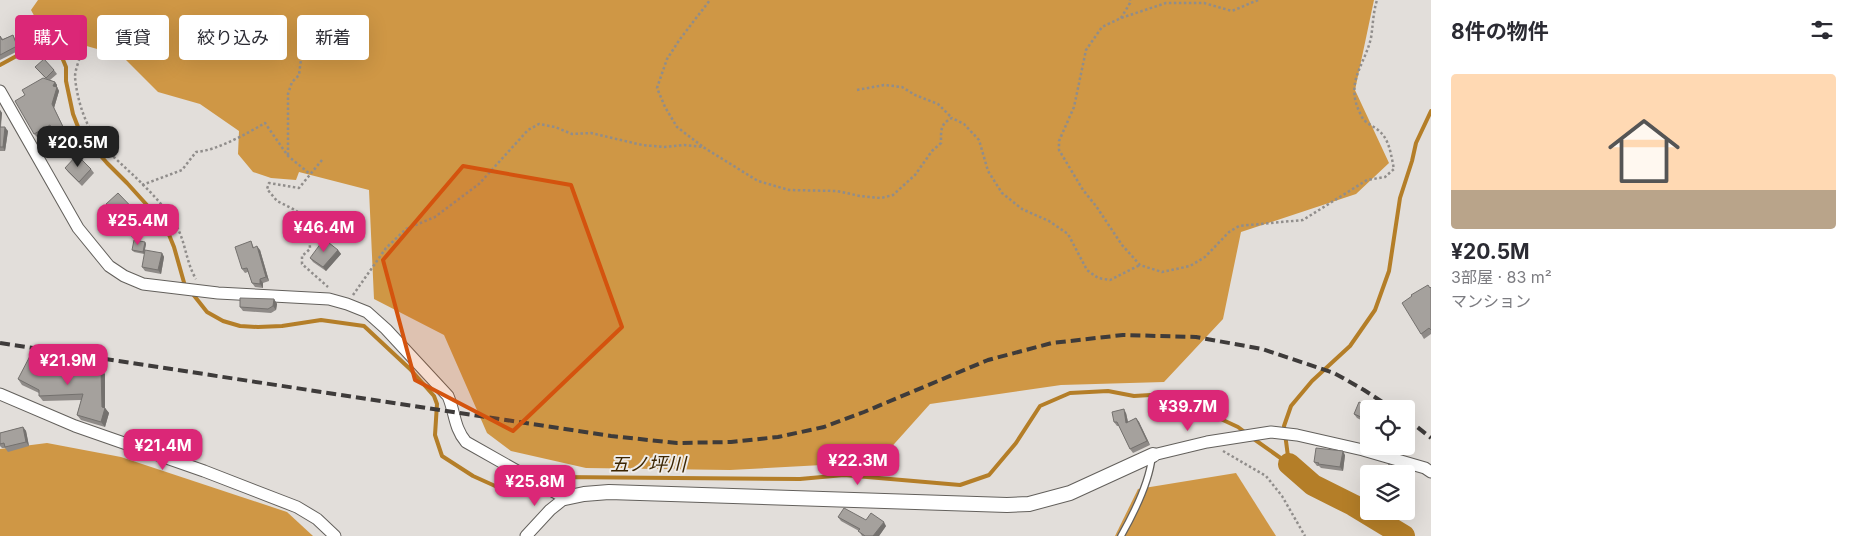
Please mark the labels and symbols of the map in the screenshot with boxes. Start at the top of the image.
pin: ¥20.5M [37,126,119,168]
pin: ¥25.4M [97,204,179,246]
pin: ¥46.4M [283,210,365,253]
pin: ¥21.9M [27,344,109,386]
pin: ¥39.7M [1147,390,1229,432]
pin: ¥21.4M [122,428,204,471]
pin: ¥22.3M [817,444,899,486]
water label: 五ノ坪川 [610,453,688,476]
pin: ¥25.8M [494,464,576,507]

